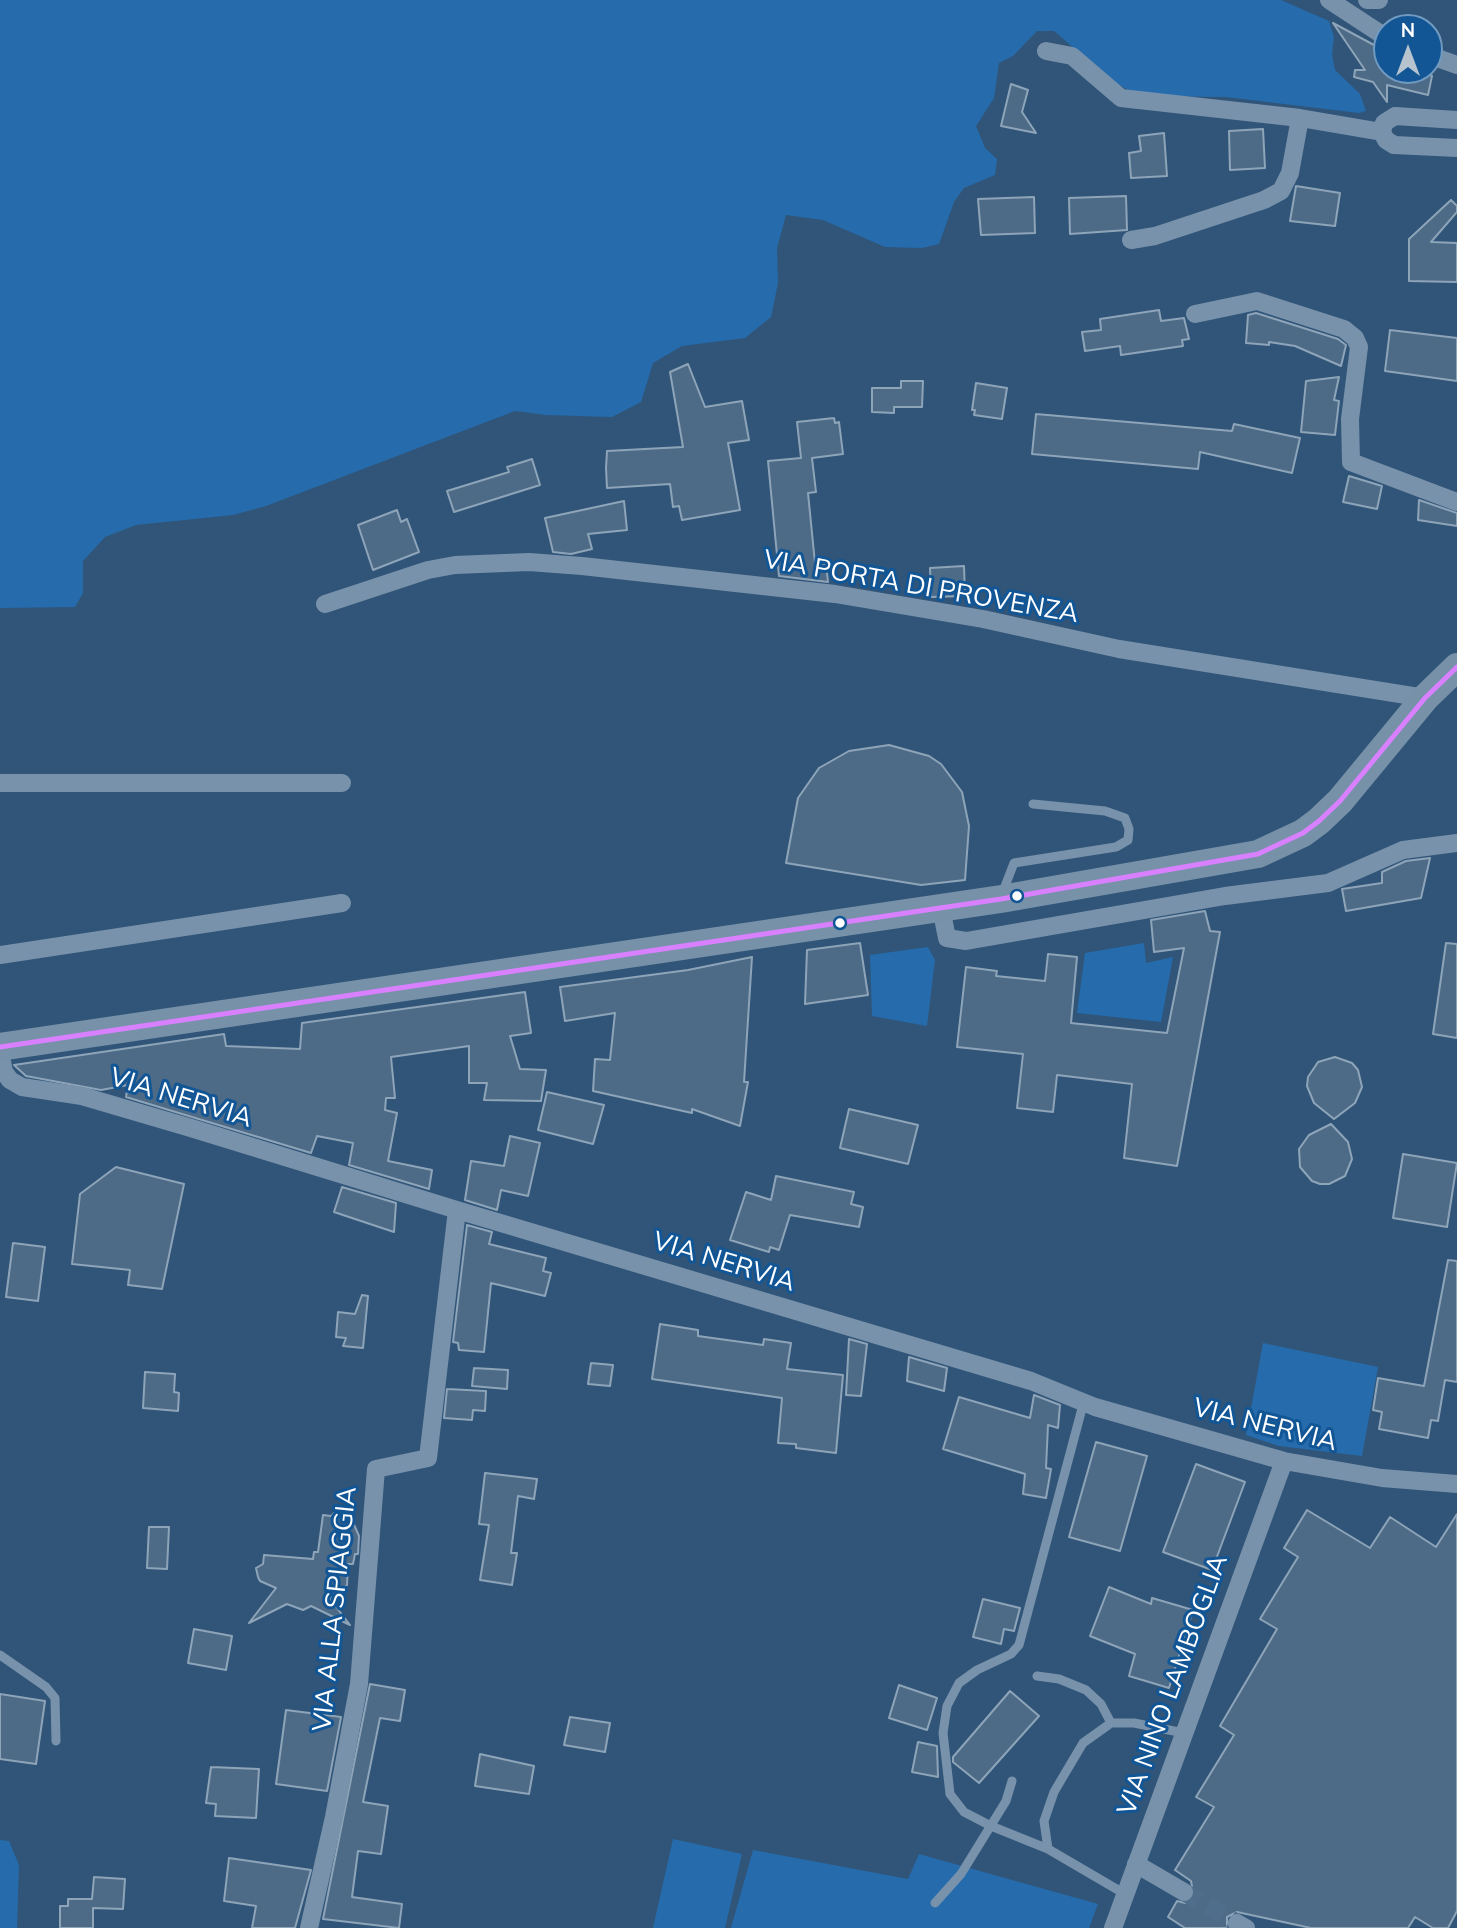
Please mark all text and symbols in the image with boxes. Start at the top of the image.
north arrow [1373,14,1443,84]
text: N [1401,18,1415,42]
street label: VIA PORTA DI PROVENZA [761,544,1081,630]
unlabelled marker [1010,889,1024,903]
unlabelled marker [833,916,847,930]
street label: VIA NERVIA [106,1062,256,1134]
street label: VIA NERVIA [649,1226,799,1298]
street label: VIA NERVIA [1190,1392,1340,1458]
street label: VIA ALLA SPIAGGIA [307,1485,363,1733]
street label: VIA NINO LAMBOGLIA [1111,1550,1235,1820]

